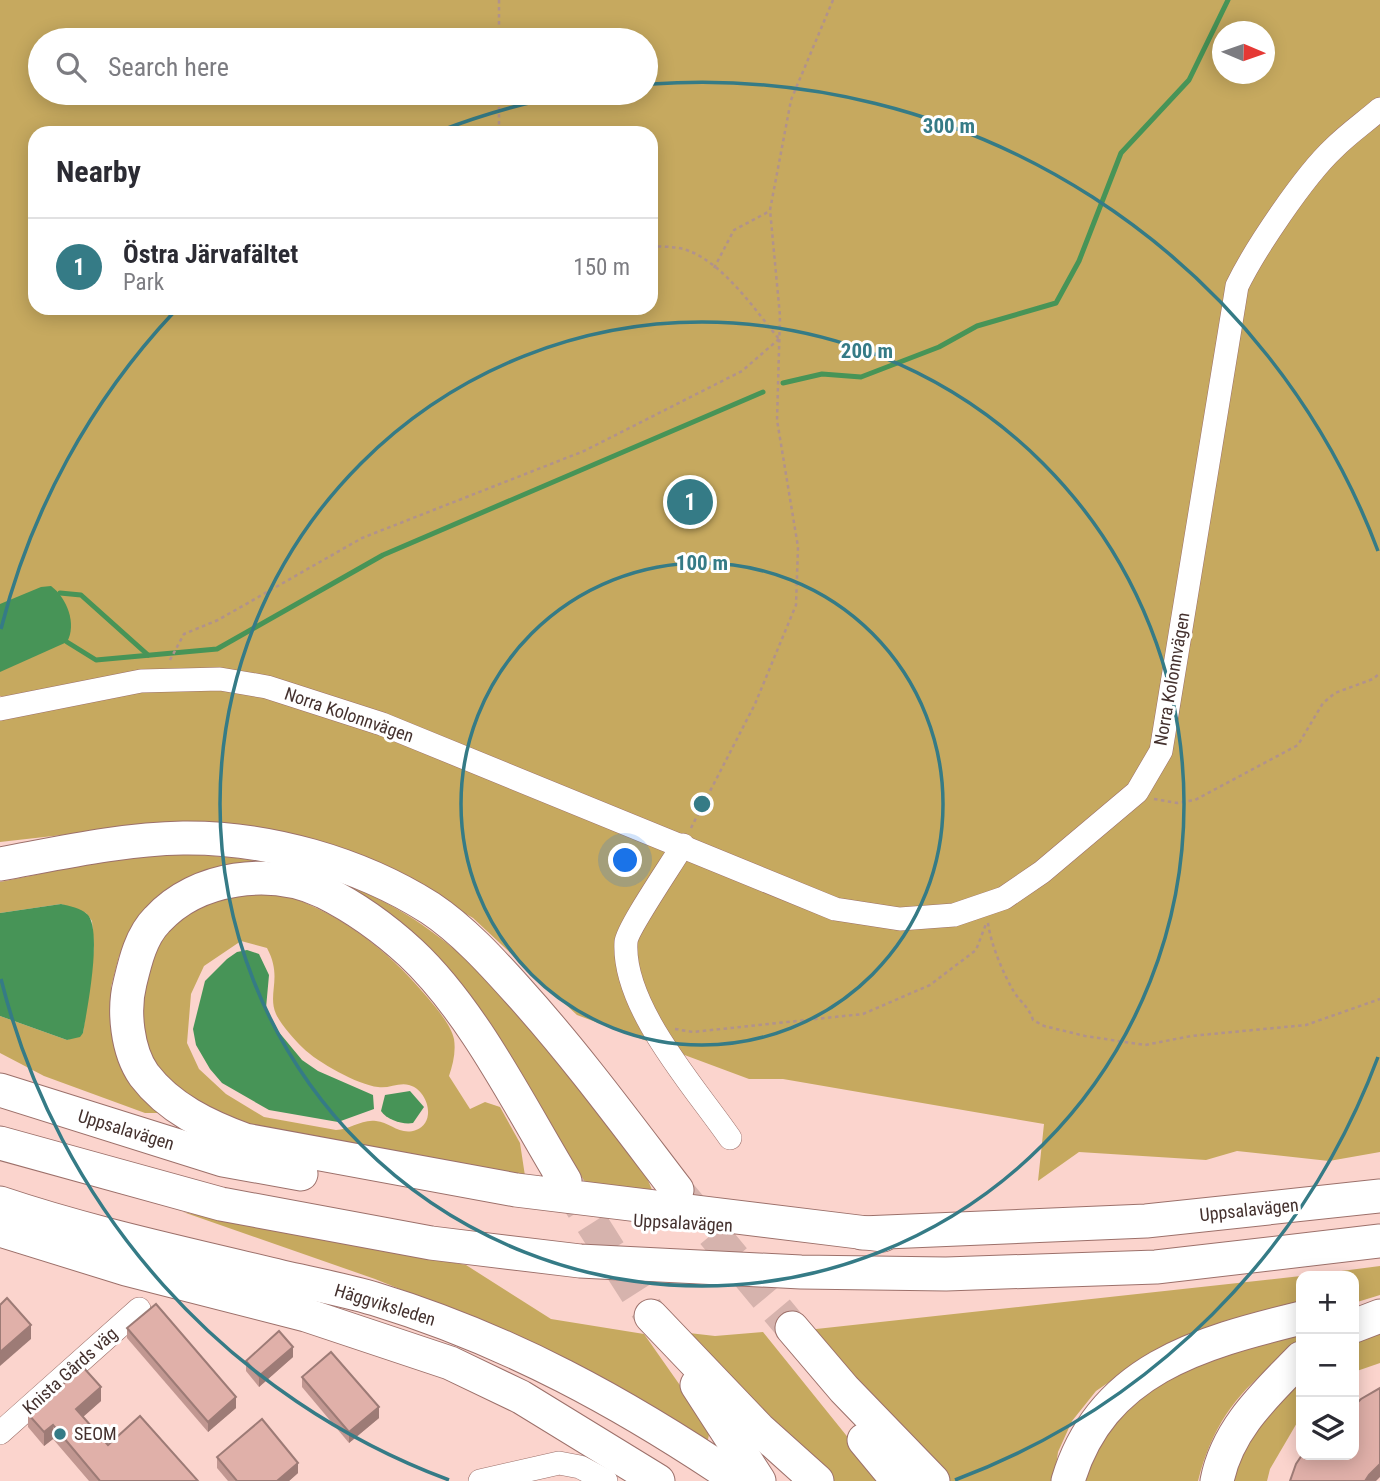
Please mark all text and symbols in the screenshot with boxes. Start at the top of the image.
north arrow [1212,21,1275,84]
search box [28,28,658,105]
icon: search [52,48,90,86]
text: Search here [108,52,229,82]
text: 300 m [923,114,975,138]
text: Nearby [56,154,141,189]
text: Östra Järvafältet [123,239,298,269]
text: 1 [73,254,85,281]
text: 150 m [573,254,630,281]
text: Park [123,269,164,296]
text: 200 m [841,339,893,363]
pin: 1 [667,476,713,528]
text: 100 m [676,551,728,575]
street label: Norra Kolonnvägen [1149,611,1194,747]
street label: Norra Kolonnvägen [282,683,416,746]
centre of rings [690,792,714,816]
your location [608,843,642,877]
street label: Uppsalavägen [75,1105,177,1154]
street label: Uppsalavägen [1198,1194,1300,1225]
street label: Uppsalavägen [633,1209,733,1236]
map controls [1296,1271,1359,1460]
button: + [1296,1271,1359,1334]
street label: Häggviksleden [332,1279,438,1330]
street label: Knista Gårds väg [18,1323,121,1418]
button: − [1296,1334,1359,1397]
button: layers [1296,1397,1359,1460]
place label: SEOM [74,1423,117,1444]
marker: SEOM [52,1426,68,1442]

